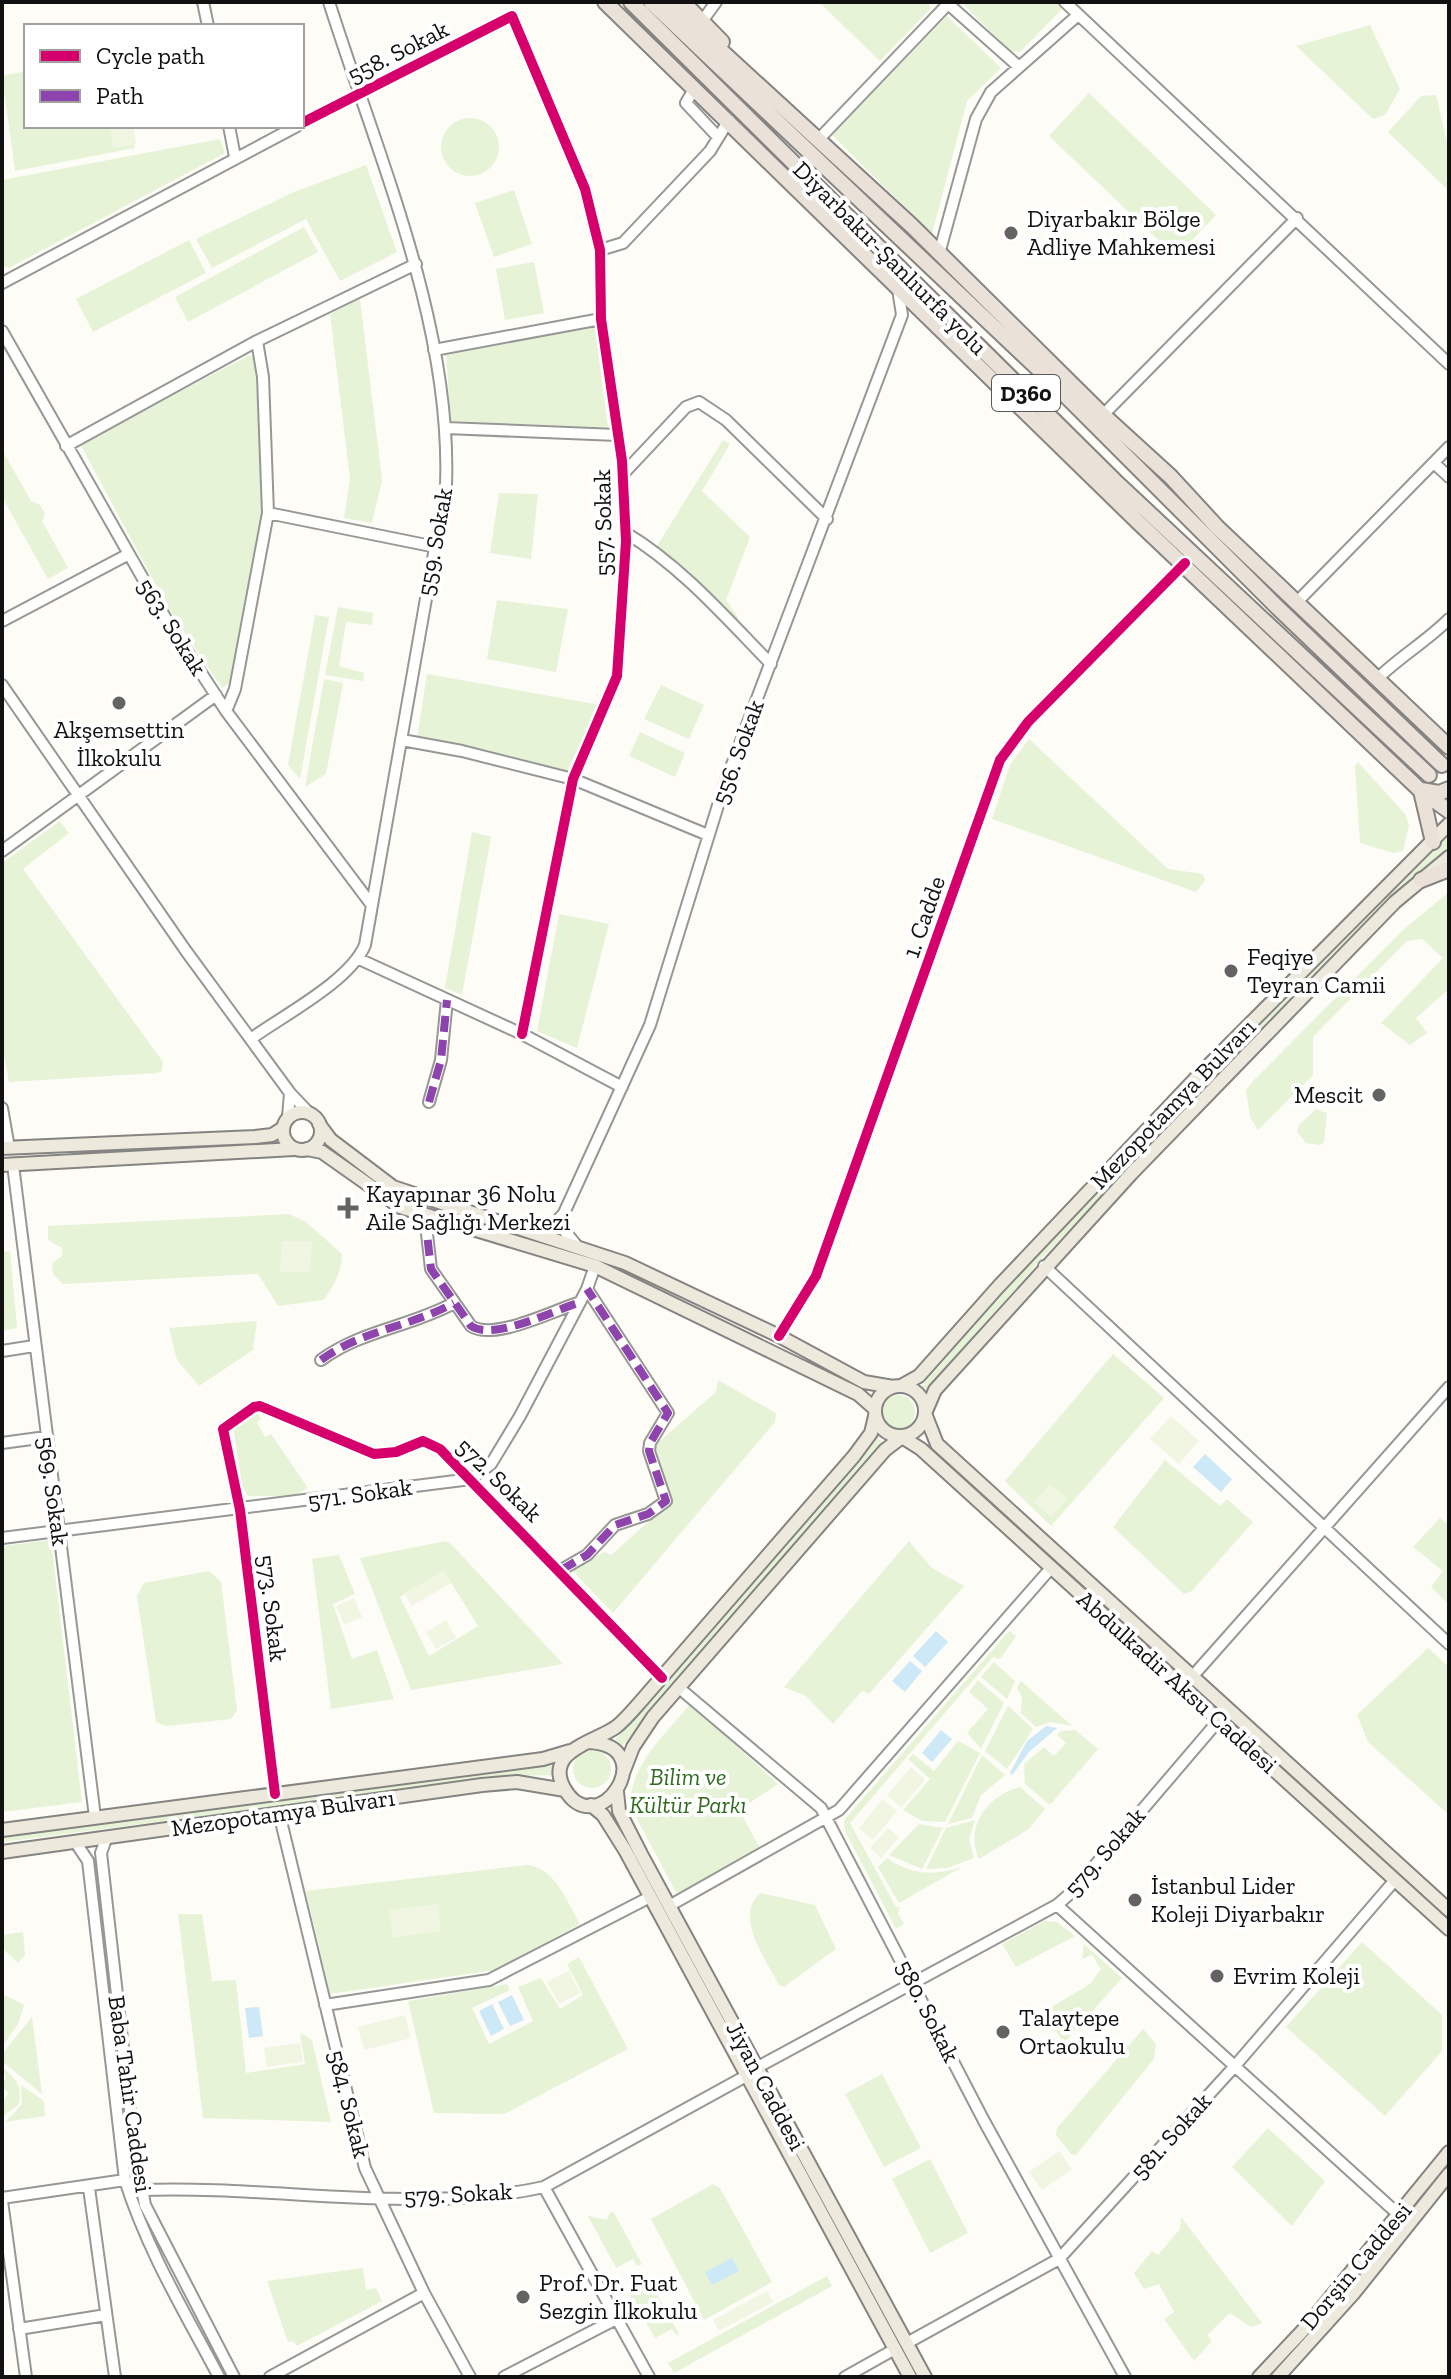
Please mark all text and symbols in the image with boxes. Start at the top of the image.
street label: 558. Sokak [342,14,454,89]
legend [24,24,304,128]
text: Cycle path [96,41,205,70]
text: Path [96,81,144,110]
street label: Diyarbakır-Şanlıurfa yolu [787,155,994,361]
place label: Diyarbakır Bölge Adliye Mahkemesi [1027,204,1216,261]
marker: Diyarbakır Bölge Adliye Mahkemesi [1002,224,1020,242]
road number: D360 [992,375,1060,411]
street label: 557. Sokak [587,469,618,577]
street label: 559. Sokak [411,485,458,598]
street label: 563. Sokak [131,573,214,681]
marker: Akşemsettin İlkokulu [110,694,128,712]
street label: 556. Sokak [705,695,770,808]
place label: Akşemsettin İlkokulu [54,715,185,772]
street label: 1. Cadde [896,872,951,961]
place label: Feqiye Teyran Camii [1247,942,1386,999]
marker: Feqiye Teyran Camii [1222,962,1240,980]
street label: Mezopotamya Bulvarı [1084,1012,1262,1195]
place label: Mescit [1294,1080,1363,1109]
marker: Mescit [1370,1086,1388,1104]
place label: Kayapınar 36 Nolu Aile Sağlığı Merkezi [366,1179,571,1236]
marker: Kayapınar 36 Nolu Aile Sağlığı Merkezi [337,1197,359,1219]
street label: 572. Sokak [450,1432,549,1528]
street label: 569. Sokak [31,1434,76,1548]
street label: 571. Sokak [306,1472,414,1515]
street label: 573. Sokak [252,1553,294,1664]
street label: Abdulkadir Aksu Caddesi [1071,1584,1284,1779]
park label: Bilim ve Kültür Parkı [629,1762,747,1819]
street label: Mezopotamya Bulvarı [169,1782,397,1843]
street label: 579. Sokak [1058,1801,1151,1902]
place label: İstanbul Lider Koleji Diyarbakır [1151,1871,1325,1928]
marker: İstanbul Lider Koleji Diyarbakır [1126,1891,1144,1909]
street label: 580. Sokak [890,1955,967,2067]
place label: Evrim Koleji [1233,1961,1360,1990]
marker: Evrim Koleji [1208,1967,1226,1985]
street label: Baba Tahir Caddesi [102,1994,159,2195]
place label: Talaytepe Ortaokulu [1019,2003,1126,2060]
street label: Jiyan Caddesi [720,2016,813,2155]
marker: Talaytepe Ortaokulu [994,2023,1012,2041]
street label: 584. Sokak [322,2047,377,2161]
street label: 581. Sokak [1124,2086,1217,2185]
street label: 579. Sokak [403,2176,513,2211]
street label: Dorşin Caddesi [1294,2196,1418,2335]
place label: Prof. Dr. Fuat Sezgin İlkokulu [539,2268,698,2325]
marker: Prof. Dr. Fuat Sezgin İlkokulu [514,2288,532,2306]

